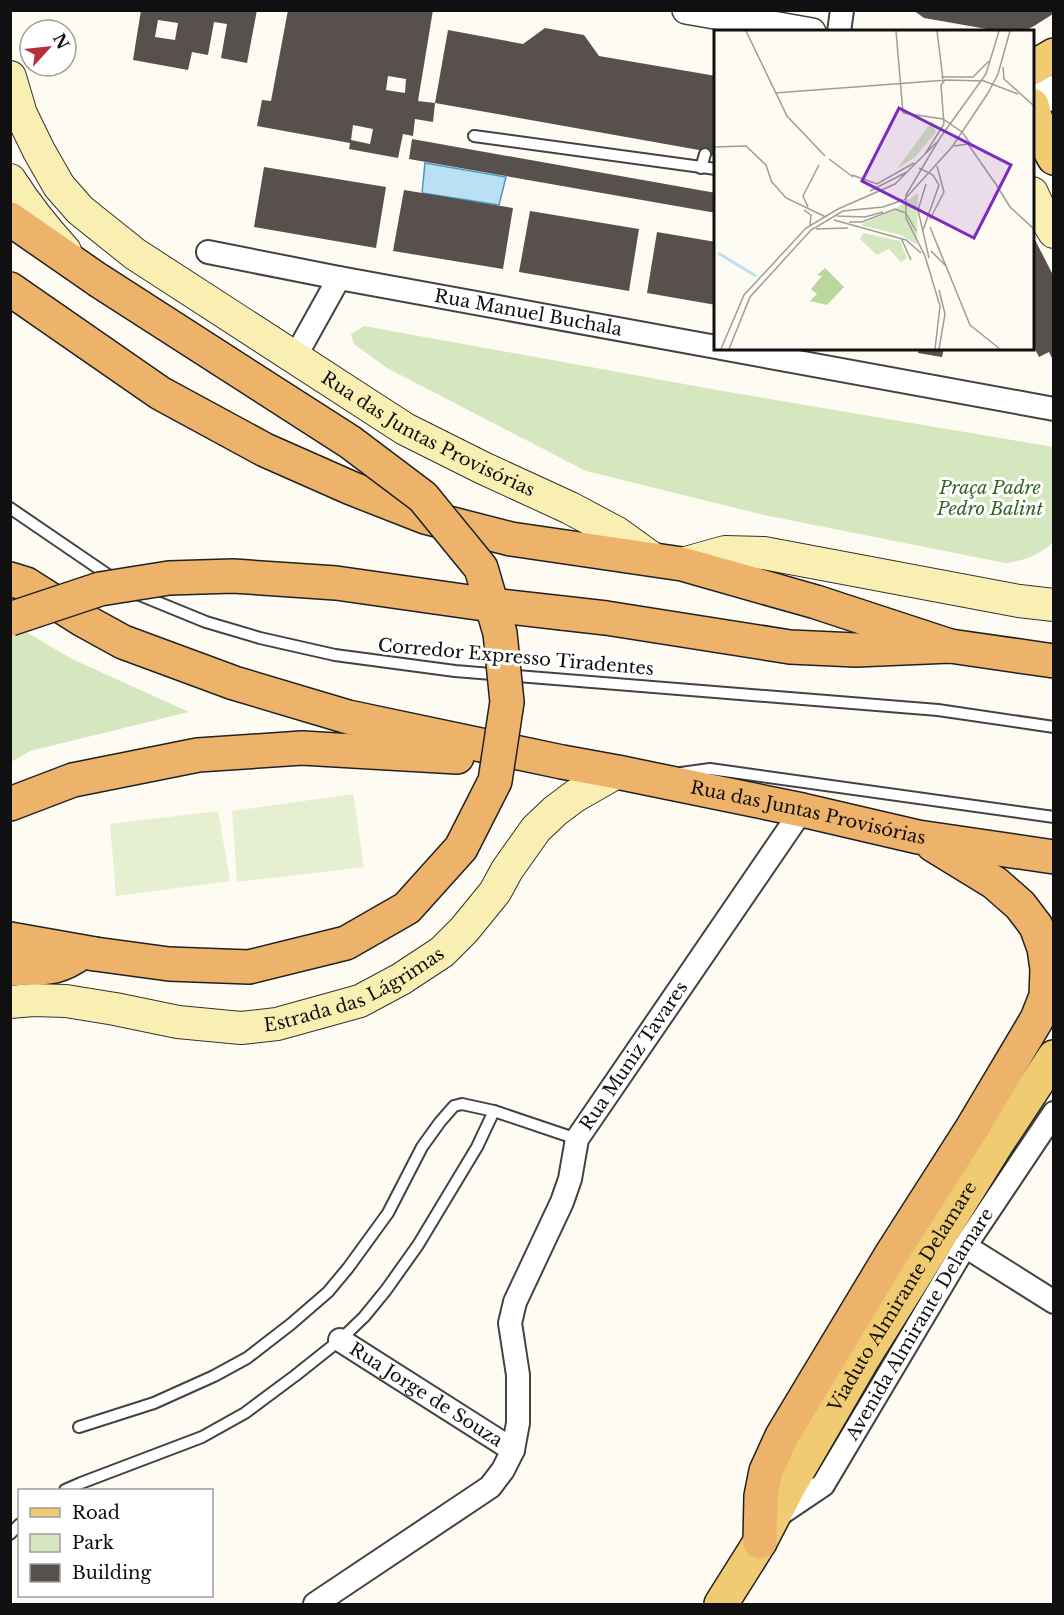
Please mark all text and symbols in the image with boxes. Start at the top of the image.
north arrow [18,18,78,78]
text: N [49,30,74,52]
inset map [714,30,1034,350]
street label: Rua Manuel Buchala [433,285,624,341]
street label: Rua das Juntas Provisórias [317,367,538,501]
park label: Praça Padre Pedro Balint [936,477,1044,520]
street label: Corredor Expresso Tiradentes [377,634,655,680]
street label: Rua das Juntas Provisórias [688,776,927,849]
street label: Estrada das Lágrimas [263,943,448,1036]
street label: Rua Muniz Tavares [575,977,692,1135]
street label: Viaduto Almirante Delamare [823,1178,981,1417]
street label: Avenida Almirante Delamare [841,1204,998,1445]
street label: Rua Jorge de Souza [345,1338,507,1452]
legend [18,1489,213,1597]
text: Road [72,1502,120,1524]
text: Park [72,1532,114,1554]
text: Building [72,1562,151,1584]

